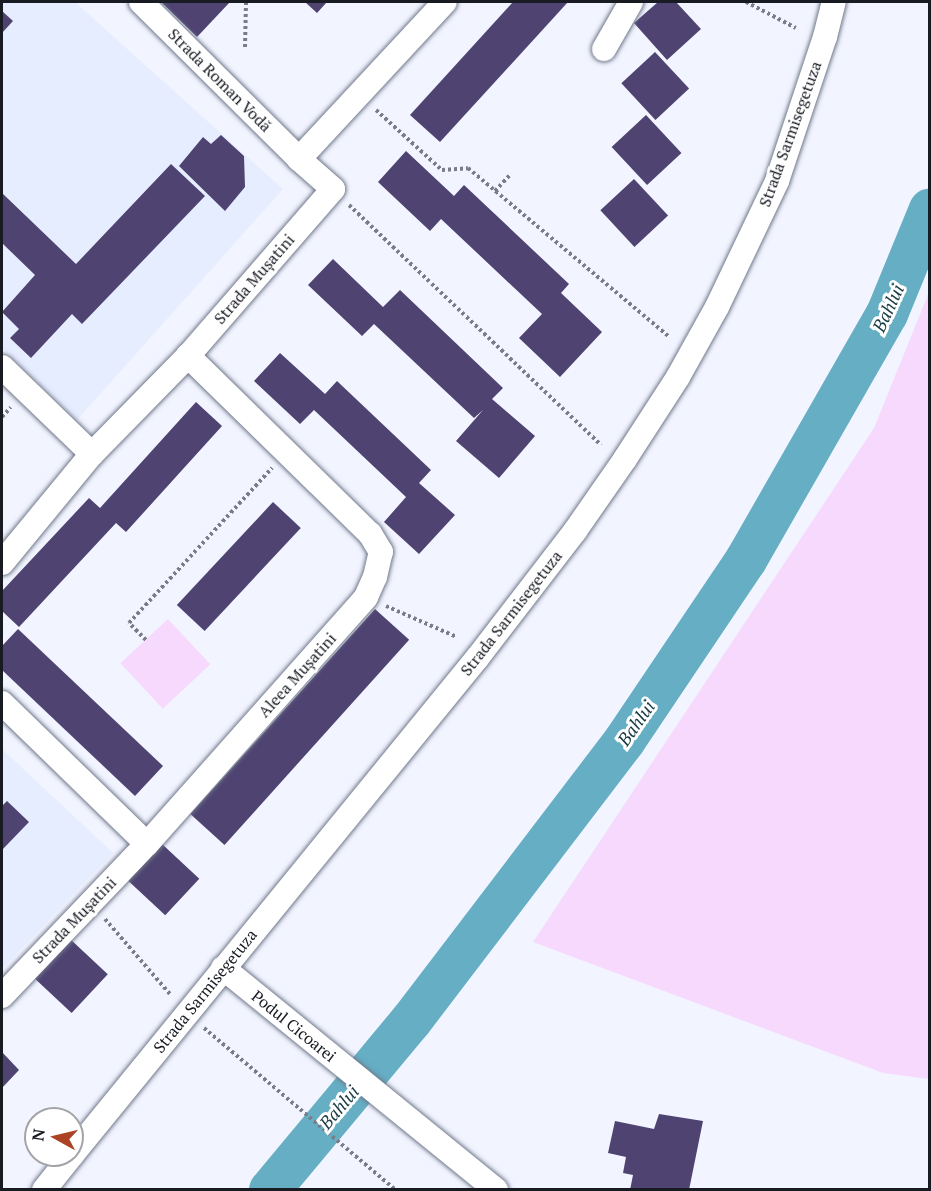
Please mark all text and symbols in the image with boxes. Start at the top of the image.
street label: Strada Roman Vodă [164,24,276,136]
street label: Strada Sarmisegetuza [755,59,825,209]
street label: Strada Mușatini [210,230,298,328]
water label: Bahlui [868,281,908,335]
street label: Strada Sarmisegetuza [456,547,566,679]
street label: Aleea Mușatini [254,629,340,721]
water label: Bahlui [613,696,659,750]
street label: Strada Mușatini [28,873,120,967]
street label: Strada Sarmisegetuza [149,925,261,1057]
street label: Podul Cicoarei [248,986,340,1066]
water label: Bahlui [315,1081,363,1133]
north arrow [24,1107,84,1167]
text: N [26,1127,50,1142]

